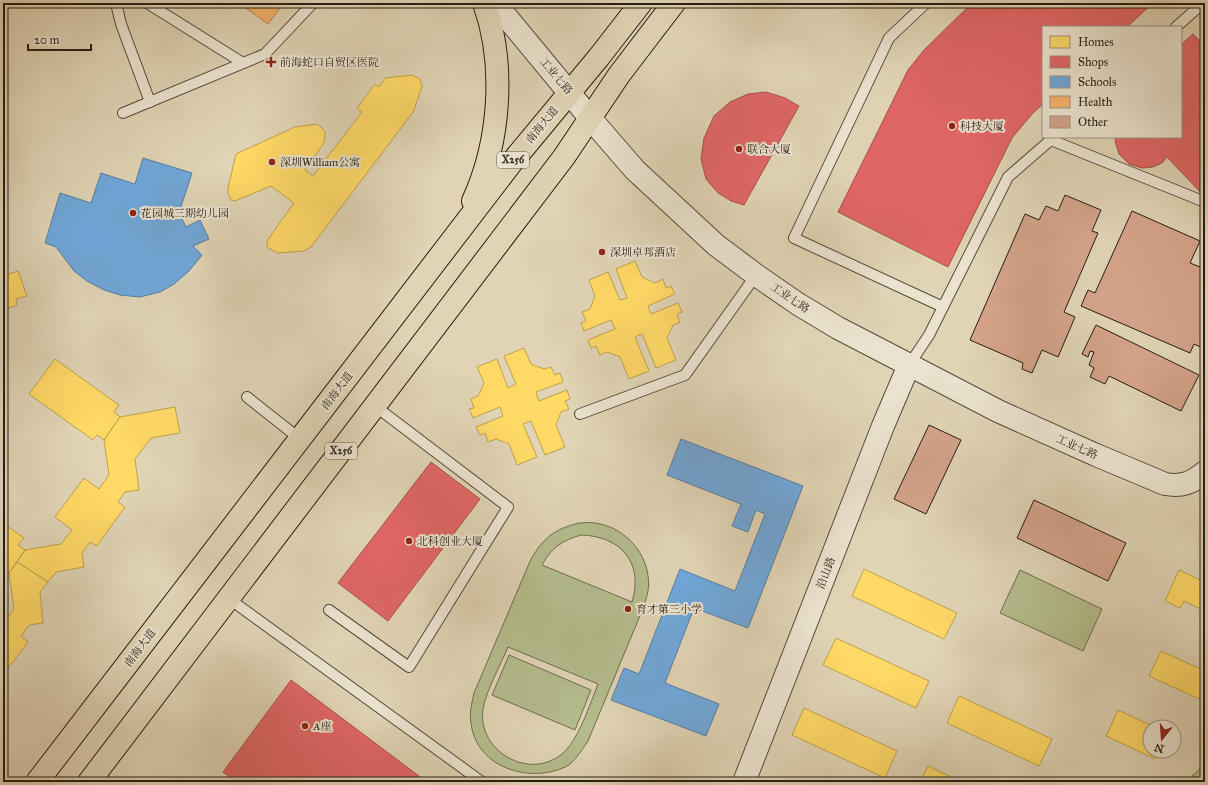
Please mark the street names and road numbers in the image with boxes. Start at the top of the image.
street label: 工业七路 [537,55,575,97]
street label: 南海大道 [523,104,561,146]
road number: X256 [497,152,529,168]
street label: 工业七路 [768,280,812,316]
street label: 南海大道 [319,370,355,412]
street label: 工业七路 [1054,432,1100,462]
road number: X256 [325,443,357,459]
street label: 沿山路 [814,555,838,591]
street label: 南海大道 [122,627,158,669]

